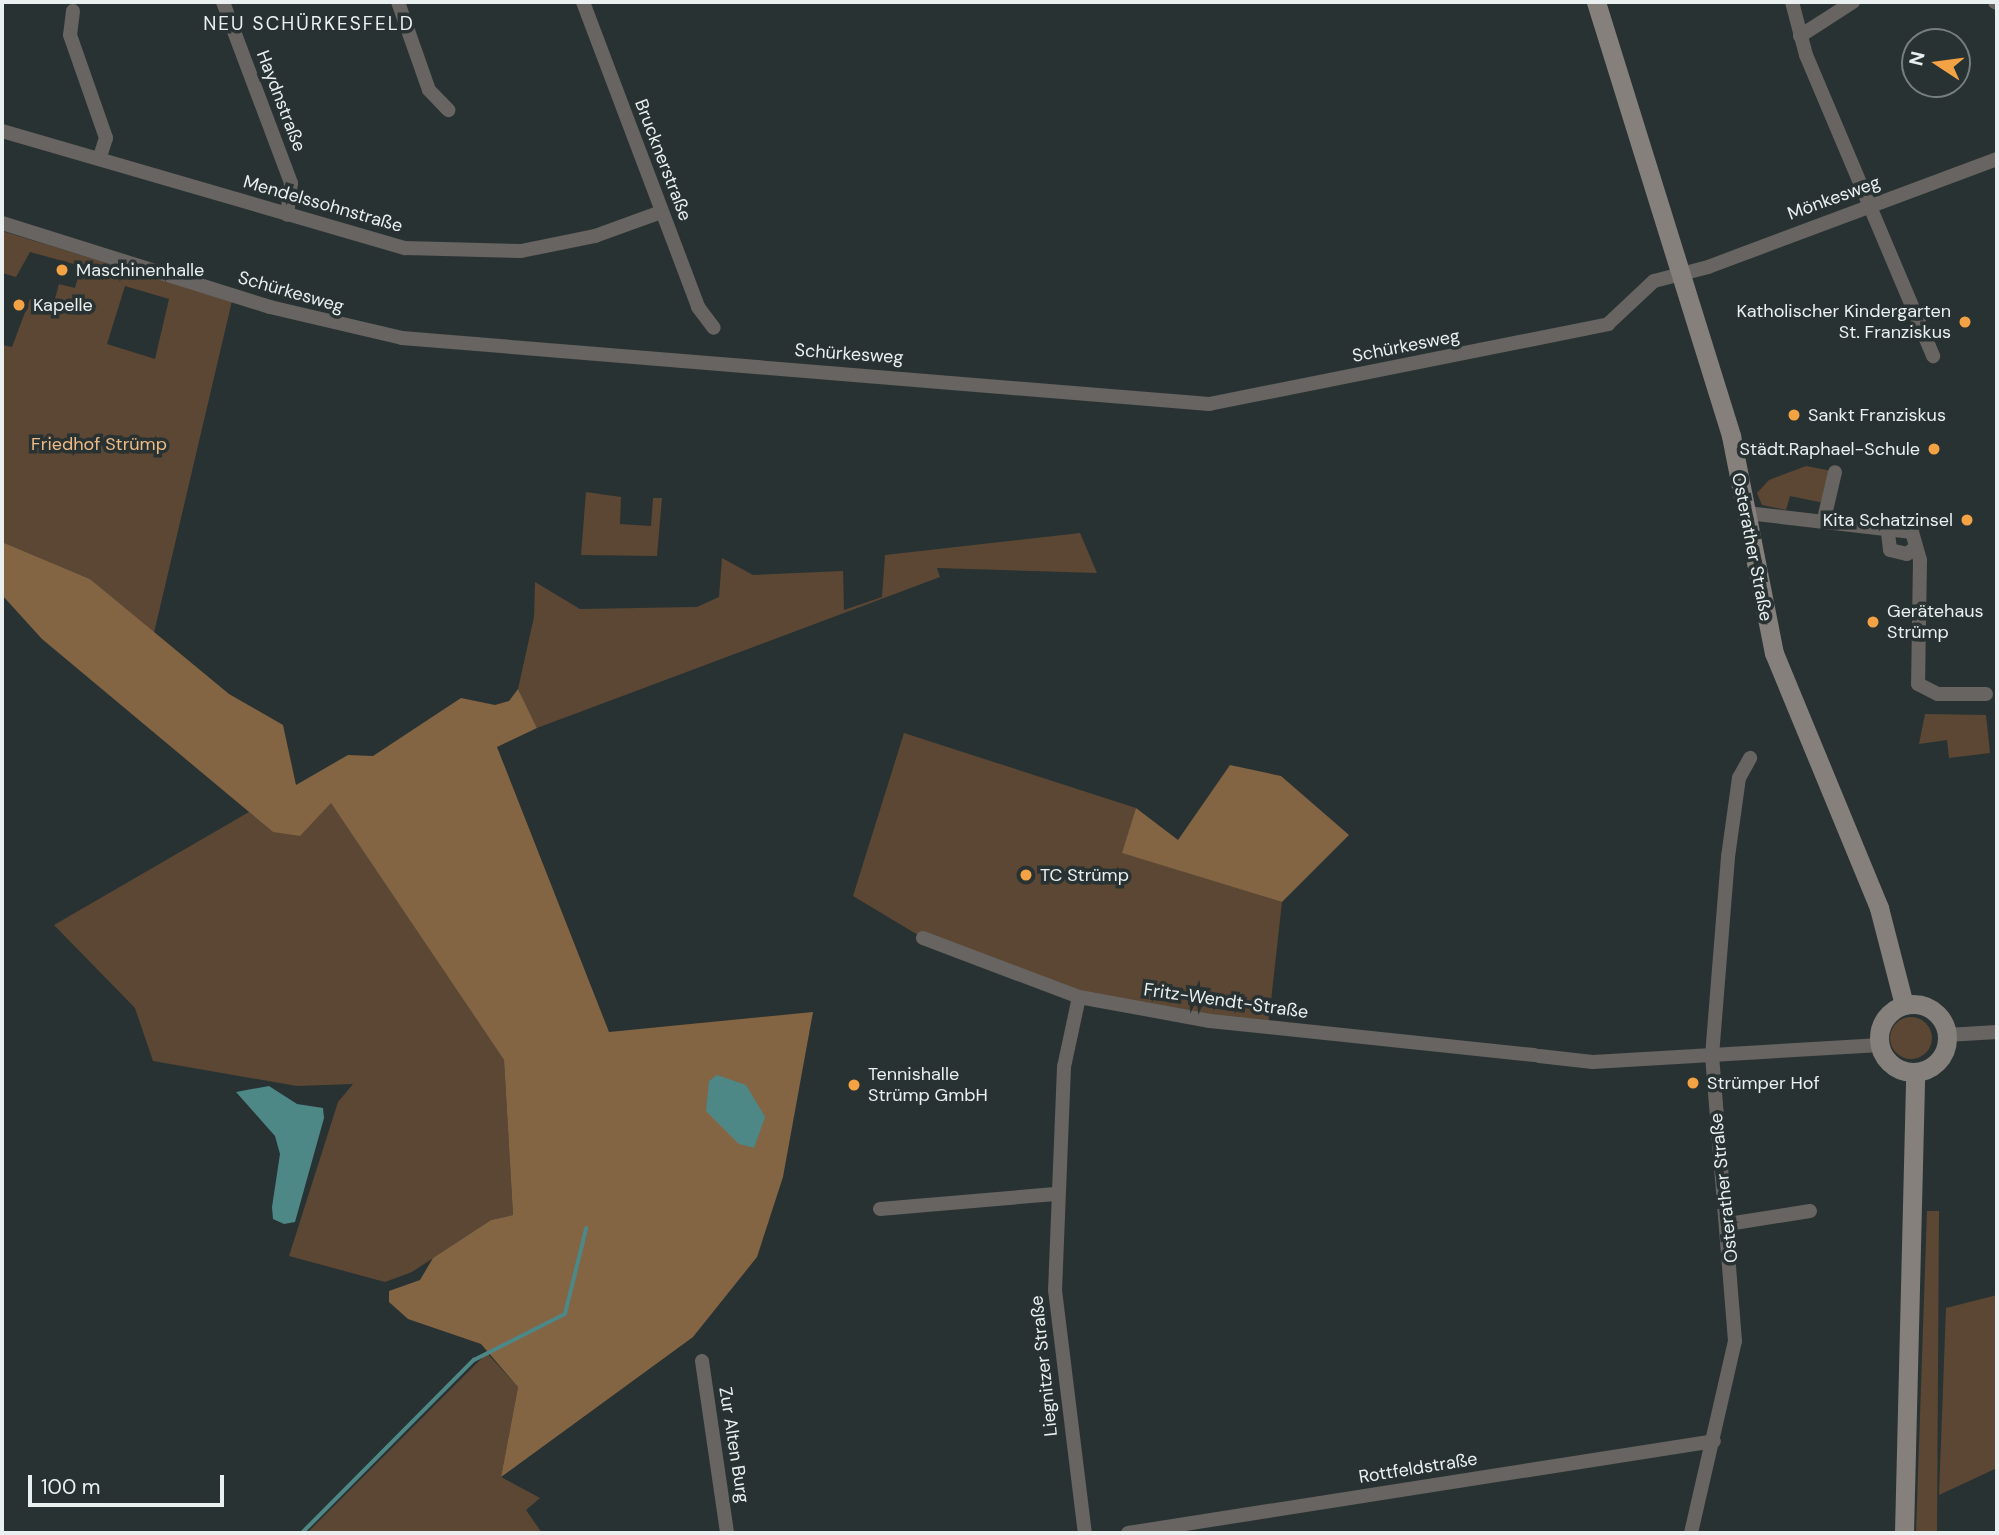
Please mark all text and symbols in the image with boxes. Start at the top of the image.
district label: NEU SCHÜRKESFELD [205,13,413,35]
north arrow [1901,28,1971,98]
street label: Haydnstraße [252,47,310,155]
text: N [1903,49,1931,68]
street label: Brucknerstraße [630,96,696,224]
street label: Mendelssohnstraße [241,171,405,237]
street label: Mönkesweg [1785,171,1883,225]
place label: Maschinenhalle [76,259,204,281]
marker: Maschinenhalle [54,262,70,278]
street label: Schürkesweg [236,267,346,317]
place label: Kapelle [33,294,93,316]
marker: Kapelle [11,297,27,313]
place label: Katholischer Kindergarten St. Franziskus [1737,301,1951,344]
marker: Katholischer Kindergarten St. Franziskus [1957,314,1973,330]
street label: Schürkesweg [1350,325,1462,367]
street label: Schürkesweg [794,339,904,369]
place label: Sankt Franziskus [1808,404,1946,426]
marker: Sankt Franziskus [1786,407,1802,423]
park label: Friedhof Strümp [31,433,167,455]
place label: Städt.Raphael-Schule [1740,438,1920,460]
marker: Städt.Raphael-Schule [1926,441,1942,457]
street label: Osterather Straße [1727,471,1777,623]
place label: Kita Schatzinsel [1823,509,1953,531]
marker: Kita Schatzinsel [1959,512,1975,528]
place label: Gerätehaus Strümp [1887,601,1984,644]
marker: Gerätehaus Strümp [1865,614,1881,630]
place label: TC Strümp [1040,864,1129,886]
marker: TC Strümp [1018,867,1034,883]
street label: Fritz-Wendt-Straße [1142,979,1310,1023]
place label: Tennishalle Strümp GmbH [868,1064,988,1106]
place label: Strümper Hof [1707,1072,1819,1094]
marker: Strümper Hof [1685,1075,1701,1091]
marker: Tennishalle Strümp GmbH [846,1077,862,1093]
street label: Osterather Straße [1705,1112,1743,1264]
street label: Liegnitzer Straße [1026,1295,1062,1437]
street label: Zur Alten Burg [714,1385,754,1505]
street label: Rottfeldstraße [1357,1448,1479,1488]
scale bar [32,1462,228,1506]
text: 100 m [41,1473,101,1501]

